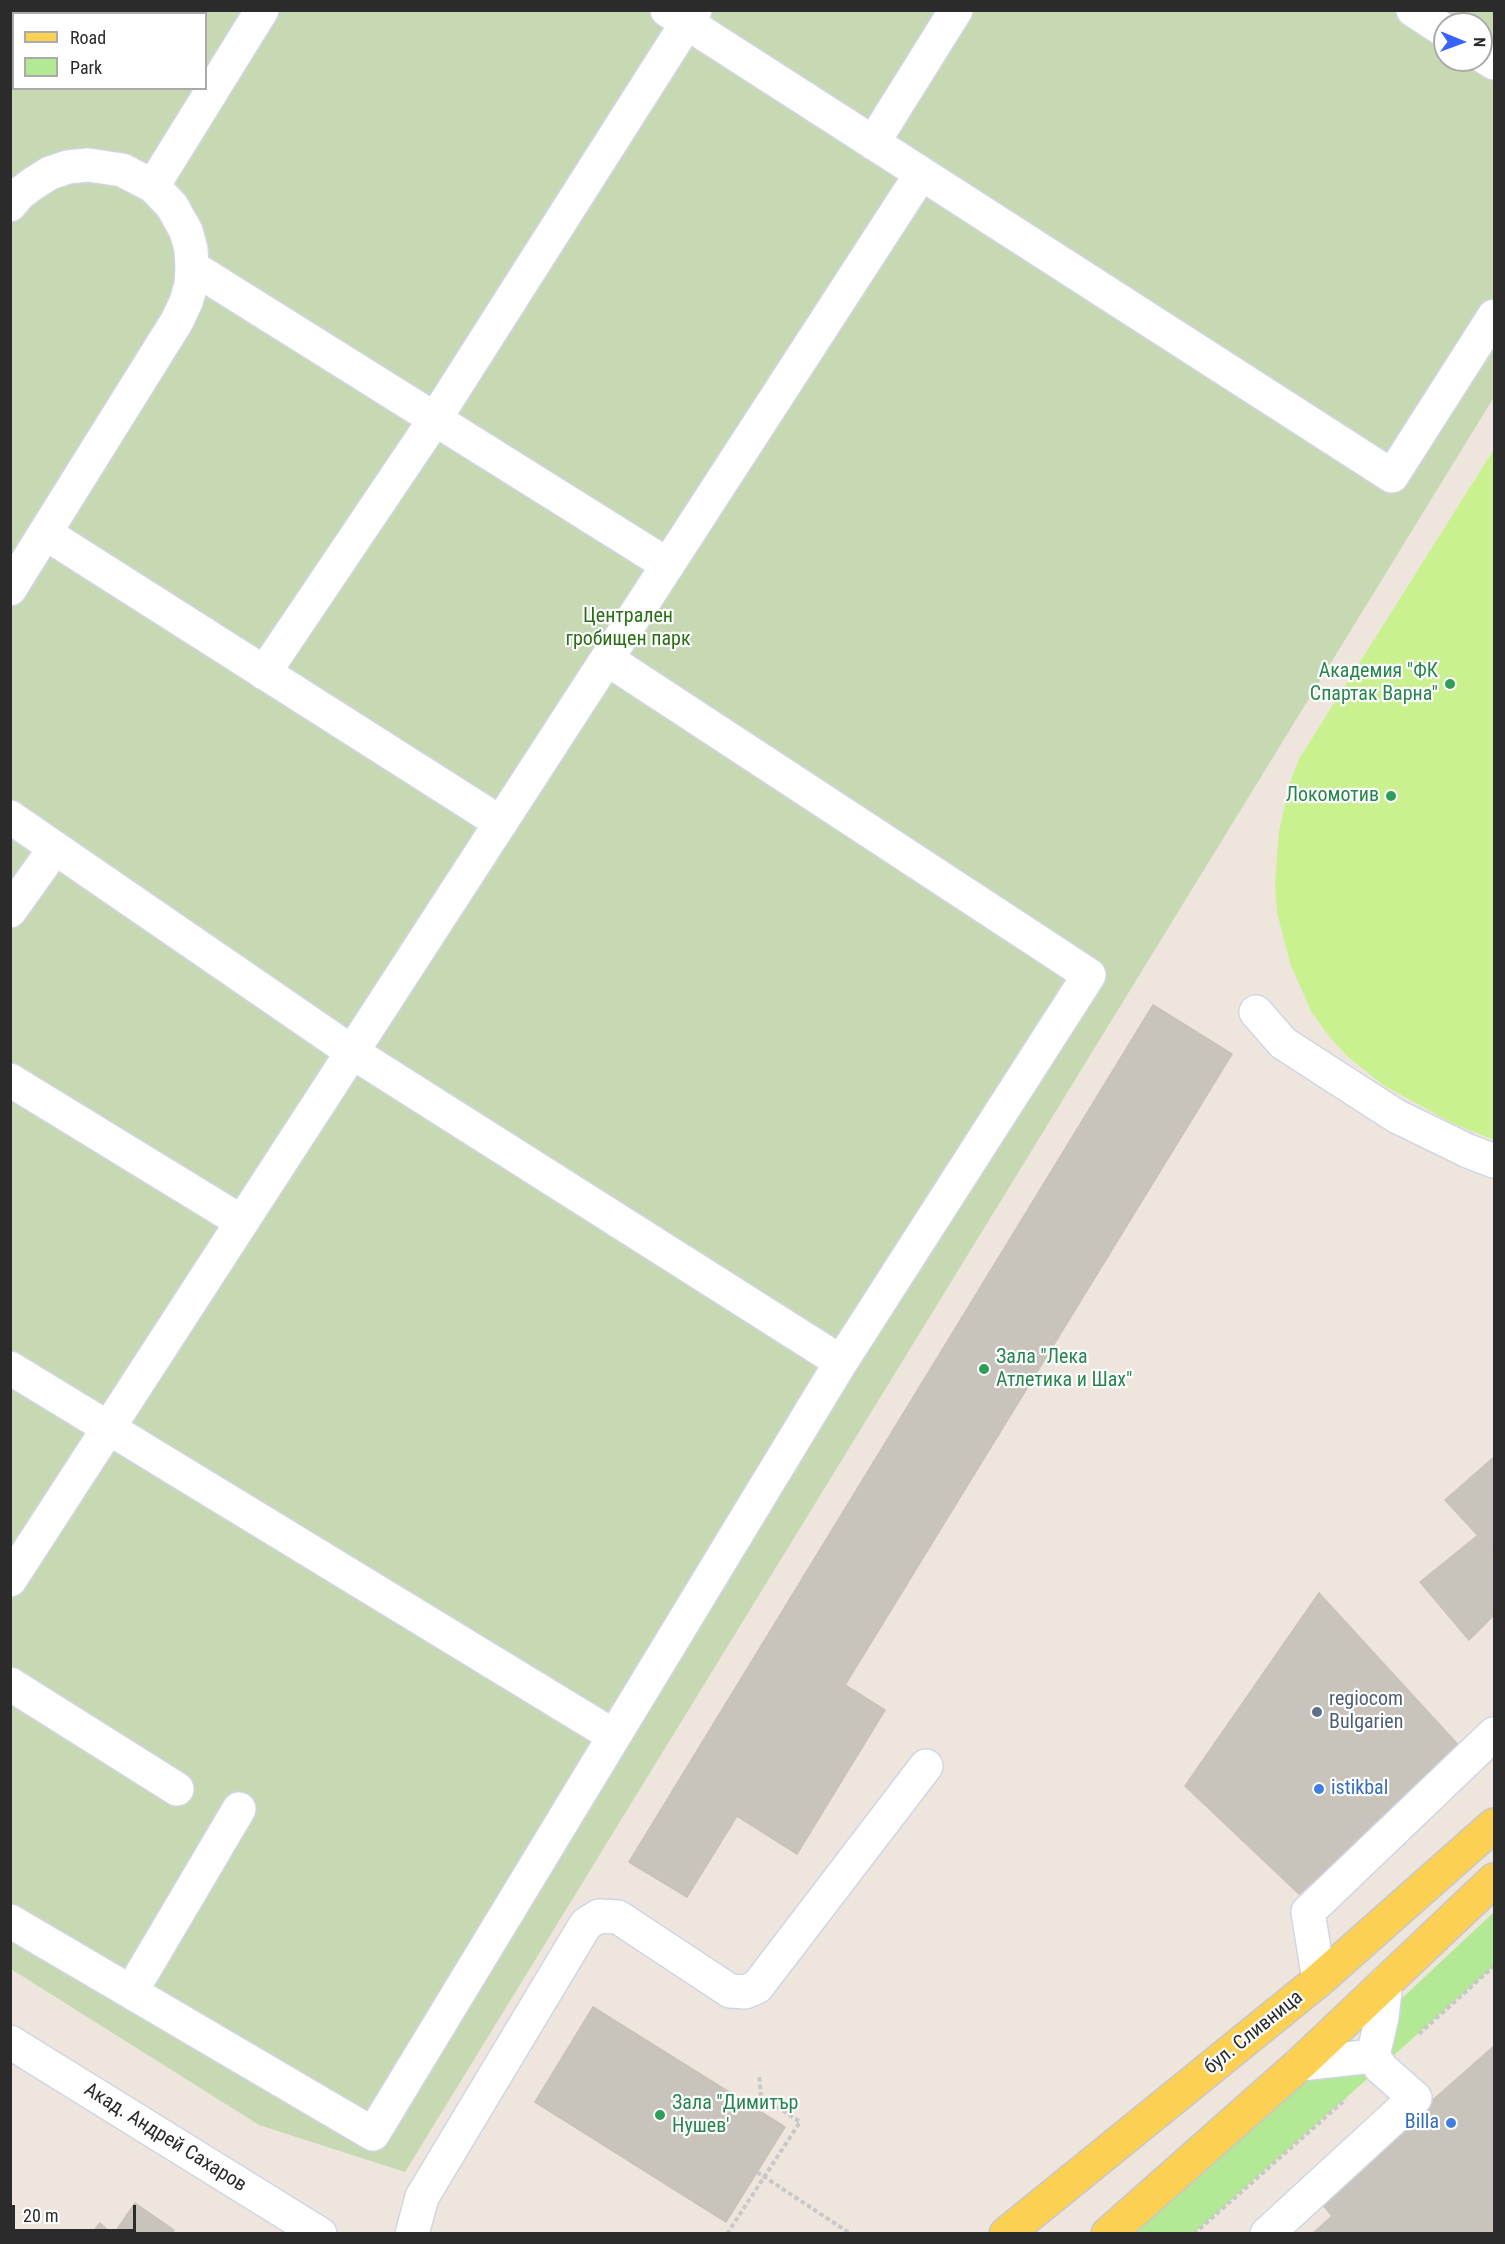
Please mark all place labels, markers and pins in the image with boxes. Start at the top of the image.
place label: Академия "ФК Спартак Варна" [1310,660,1438,707]
marker: Академия "ФК Спартак Варна" [1443,677,1457,691]
place label: Локомотив [1286,784,1379,808]
marker: Локомотив [1384,789,1398,803]
place label: Зала "Лека Атлетика и Шах" [996,1346,1133,1393]
marker: Зала "Лека Атлетика и Шах" [977,1362,991,1376]
place label: regiocom Bulgarien [1329,1688,1403,1735]
marker: regiocom Bulgarien [1310,1705,1324,1719]
place label: istikbal [1331,1777,1388,1801]
marker: istikbal [1312,1782,1326,1796]
place label: Зала "Димитър Нушев' [672,2092,798,2139]
marker: Зала "Димитър Нушев' [653,2108,667,2122]
place label: Billa [1405,2111,1439,2135]
marker: Billa [1444,2116,1458,2130]

